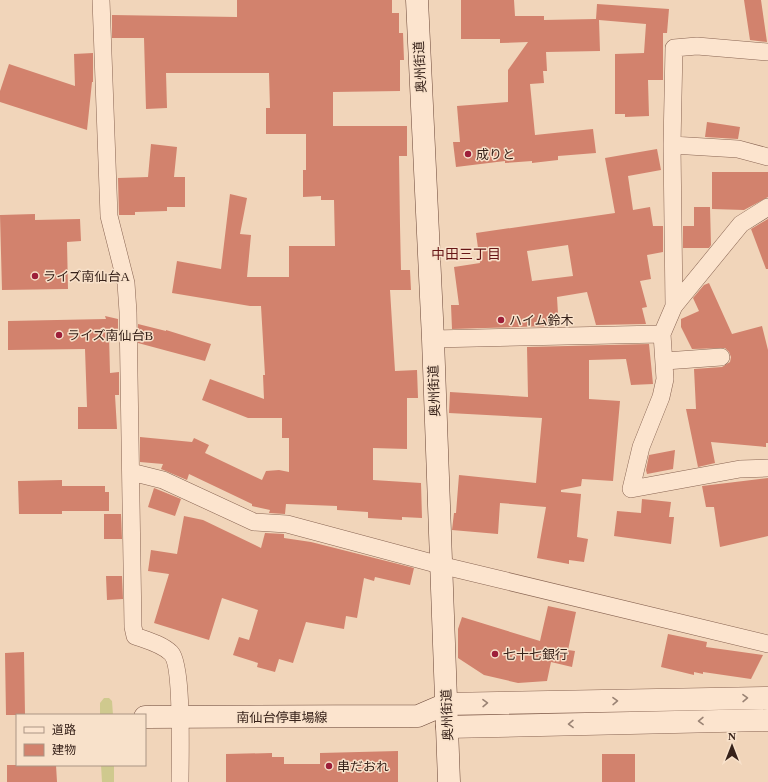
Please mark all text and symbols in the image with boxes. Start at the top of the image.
street label: 奥州街道 [411,41,429,93]
place label: 成りと [476,147,515,162]
marker: 成りと [463,149,473,159]
district label: 中田三丁目 [431,247,501,262]
place label: ライズ南仙台A [43,269,131,284]
marker: ライズ南仙台A [30,271,40,281]
place label: ハイム鈴木 [509,313,573,328]
marker: ハイム鈴木 [496,315,506,325]
place label: ライズ南仙台B [67,328,154,343]
marker: ライズ南仙台B [54,330,64,340]
street label: 奥州街道 [426,365,442,417]
place label: 七十七銀行 [503,647,568,662]
marker: 七十七銀行 [490,649,500,659]
street label: 奥州街道 [439,689,455,741]
one-way arrow [742,694,748,702]
one-way arrow [612,697,618,705]
one-way arrow [482,699,488,707]
street label: 南仙台停車場線 [236,710,328,725]
legend [16,714,146,766]
one-way arrow [698,717,704,725]
one-way arrow [568,720,574,728]
text: 道路 [52,723,76,737]
north arrow [712,726,752,766]
text: N [728,730,736,742]
text: 建物 [52,743,76,757]
place label: 串だおれ [337,759,389,774]
marker: 串だおれ [324,761,334,771]

